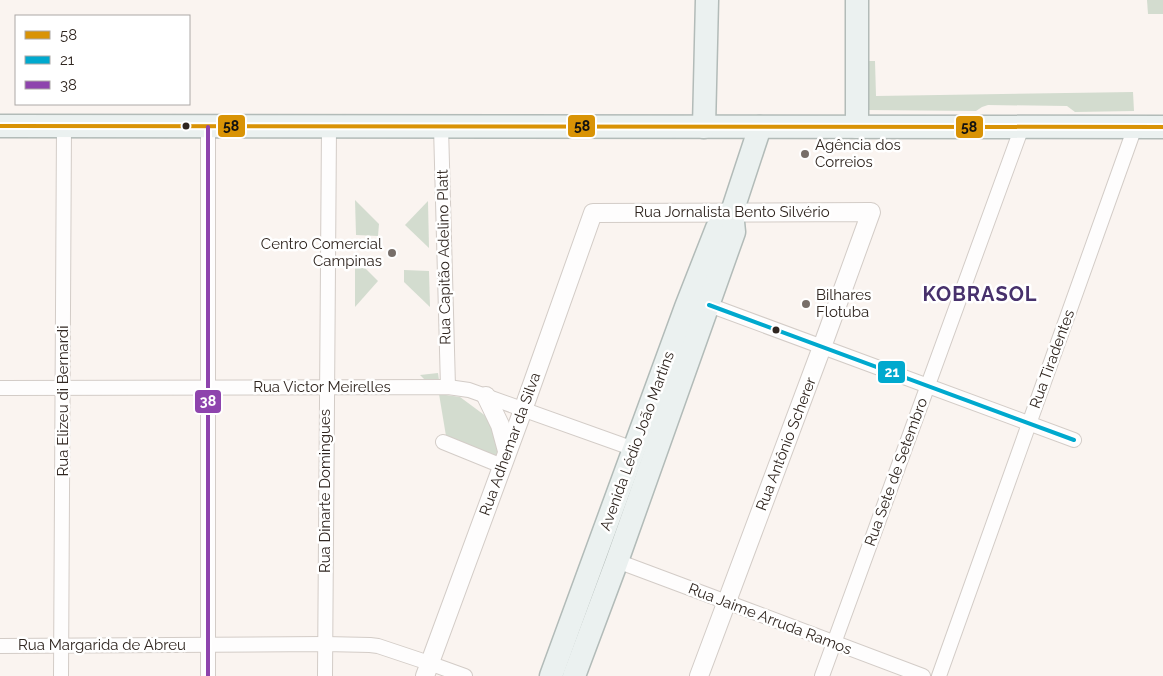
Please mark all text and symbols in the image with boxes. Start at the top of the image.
legend [15,15,190,105]
text: 58 [60,26,77,44]
text: 21 [60,51,75,69]
text: 38 [60,76,77,94]
line badge: 58 [217,114,246,138]
line badge: 58 [567,114,596,138]
line badge: 58 [955,115,984,139]
text: 58 [223,118,239,134]
text: 58 [574,118,590,134]
text: 58 [961,119,977,135]
unlabelled marker [181,121,191,131]
place label: Agência dos Correios [815,136,901,171]
marker: Agência dos Correios [799,148,811,160]
street label: Rua Capitão Adelino Platt [433,169,455,345]
street label: Rua Jornalista Bento Silvério [634,203,830,221]
place label: Centro Comercial Campinas [261,235,383,270]
marker: Centro Comercial Campinas [386,247,398,259]
district label: KOBRASOL [923,282,1037,306]
place label: Bilhares Flotuba [816,286,871,321]
marker: Bilhares Flotuba [800,298,812,310]
street label: Rua Tiradentes [1026,307,1078,411]
unlabelled marker [771,325,781,335]
street label: Rua Elizeu di Bernardi [54,326,72,476]
street label: Avenida Lédio João Martins [596,349,678,533]
line badge: 21 [877,360,906,384]
text: 21 [885,364,899,380]
street label: Rua Adhemar da Silva [476,370,544,518]
street label: Rua Antônio Scherer [752,374,820,513]
street label: Rua Victor Meirelles [253,378,391,396]
line badge: 38 [194,389,222,414]
text: 38 [200,393,216,409]
street label: Rua Sete de Setembro [861,395,931,549]
street label: Rua Dinarte Domingues [316,409,334,573]
street label: Rua Jaime Arruda Ramos [686,580,854,658]
street label: Rua Margarida de Abreu [18,636,186,654]

